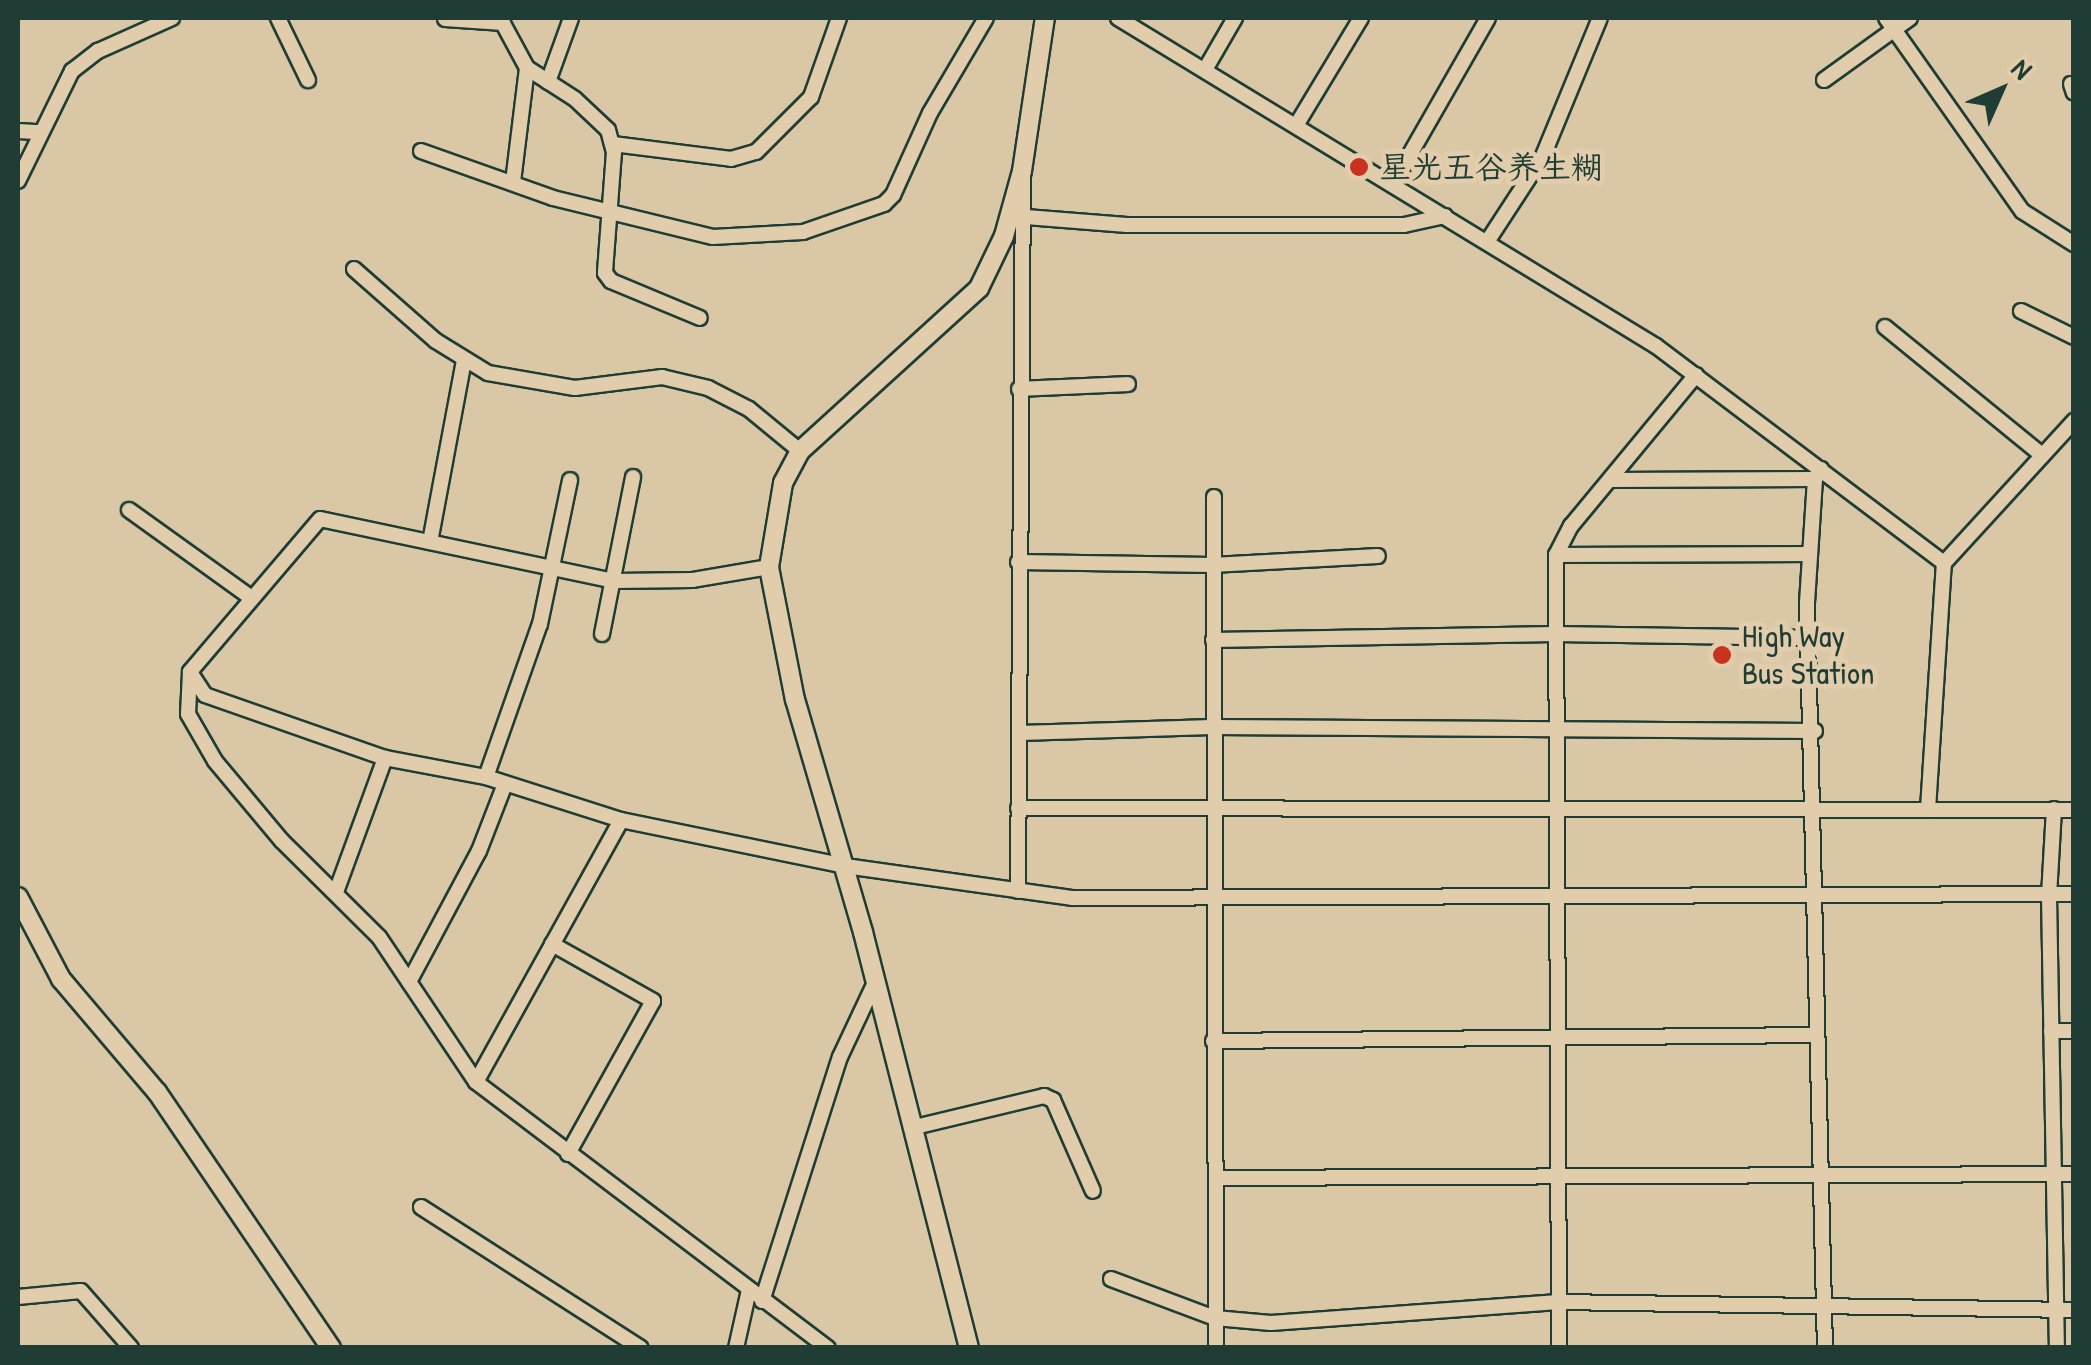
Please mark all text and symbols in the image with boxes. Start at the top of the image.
north arrow [1951,40,2051,140]
text: N [2004,50,2041,87]
place label: 星光五谷养生糊 [1379,148,1603,186]
marker: 星光五谷养生糊 [1348,156,1370,178]
place label: High Way Bus Station [1742,618,1874,693]
marker: High Way Bus Station [1711,644,1733,666]

